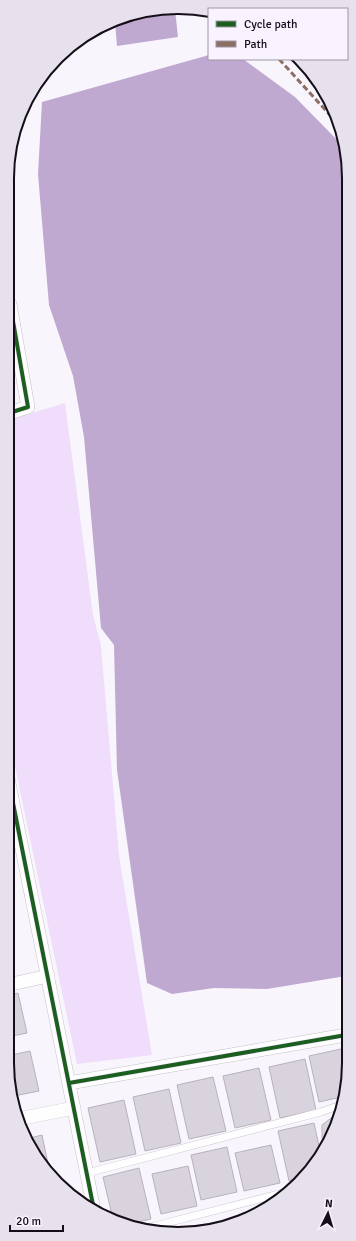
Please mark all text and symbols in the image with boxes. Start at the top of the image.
legend [208,8,348,60]
text: Cycle path [244,17,297,32]
text: Path [244,37,267,52]
north arrow [308,1193,348,1233]
text: N [324,1197,333,1210]
scale bar [10,1207,63,1233]
text: 20 m [16,1214,41,1229]

